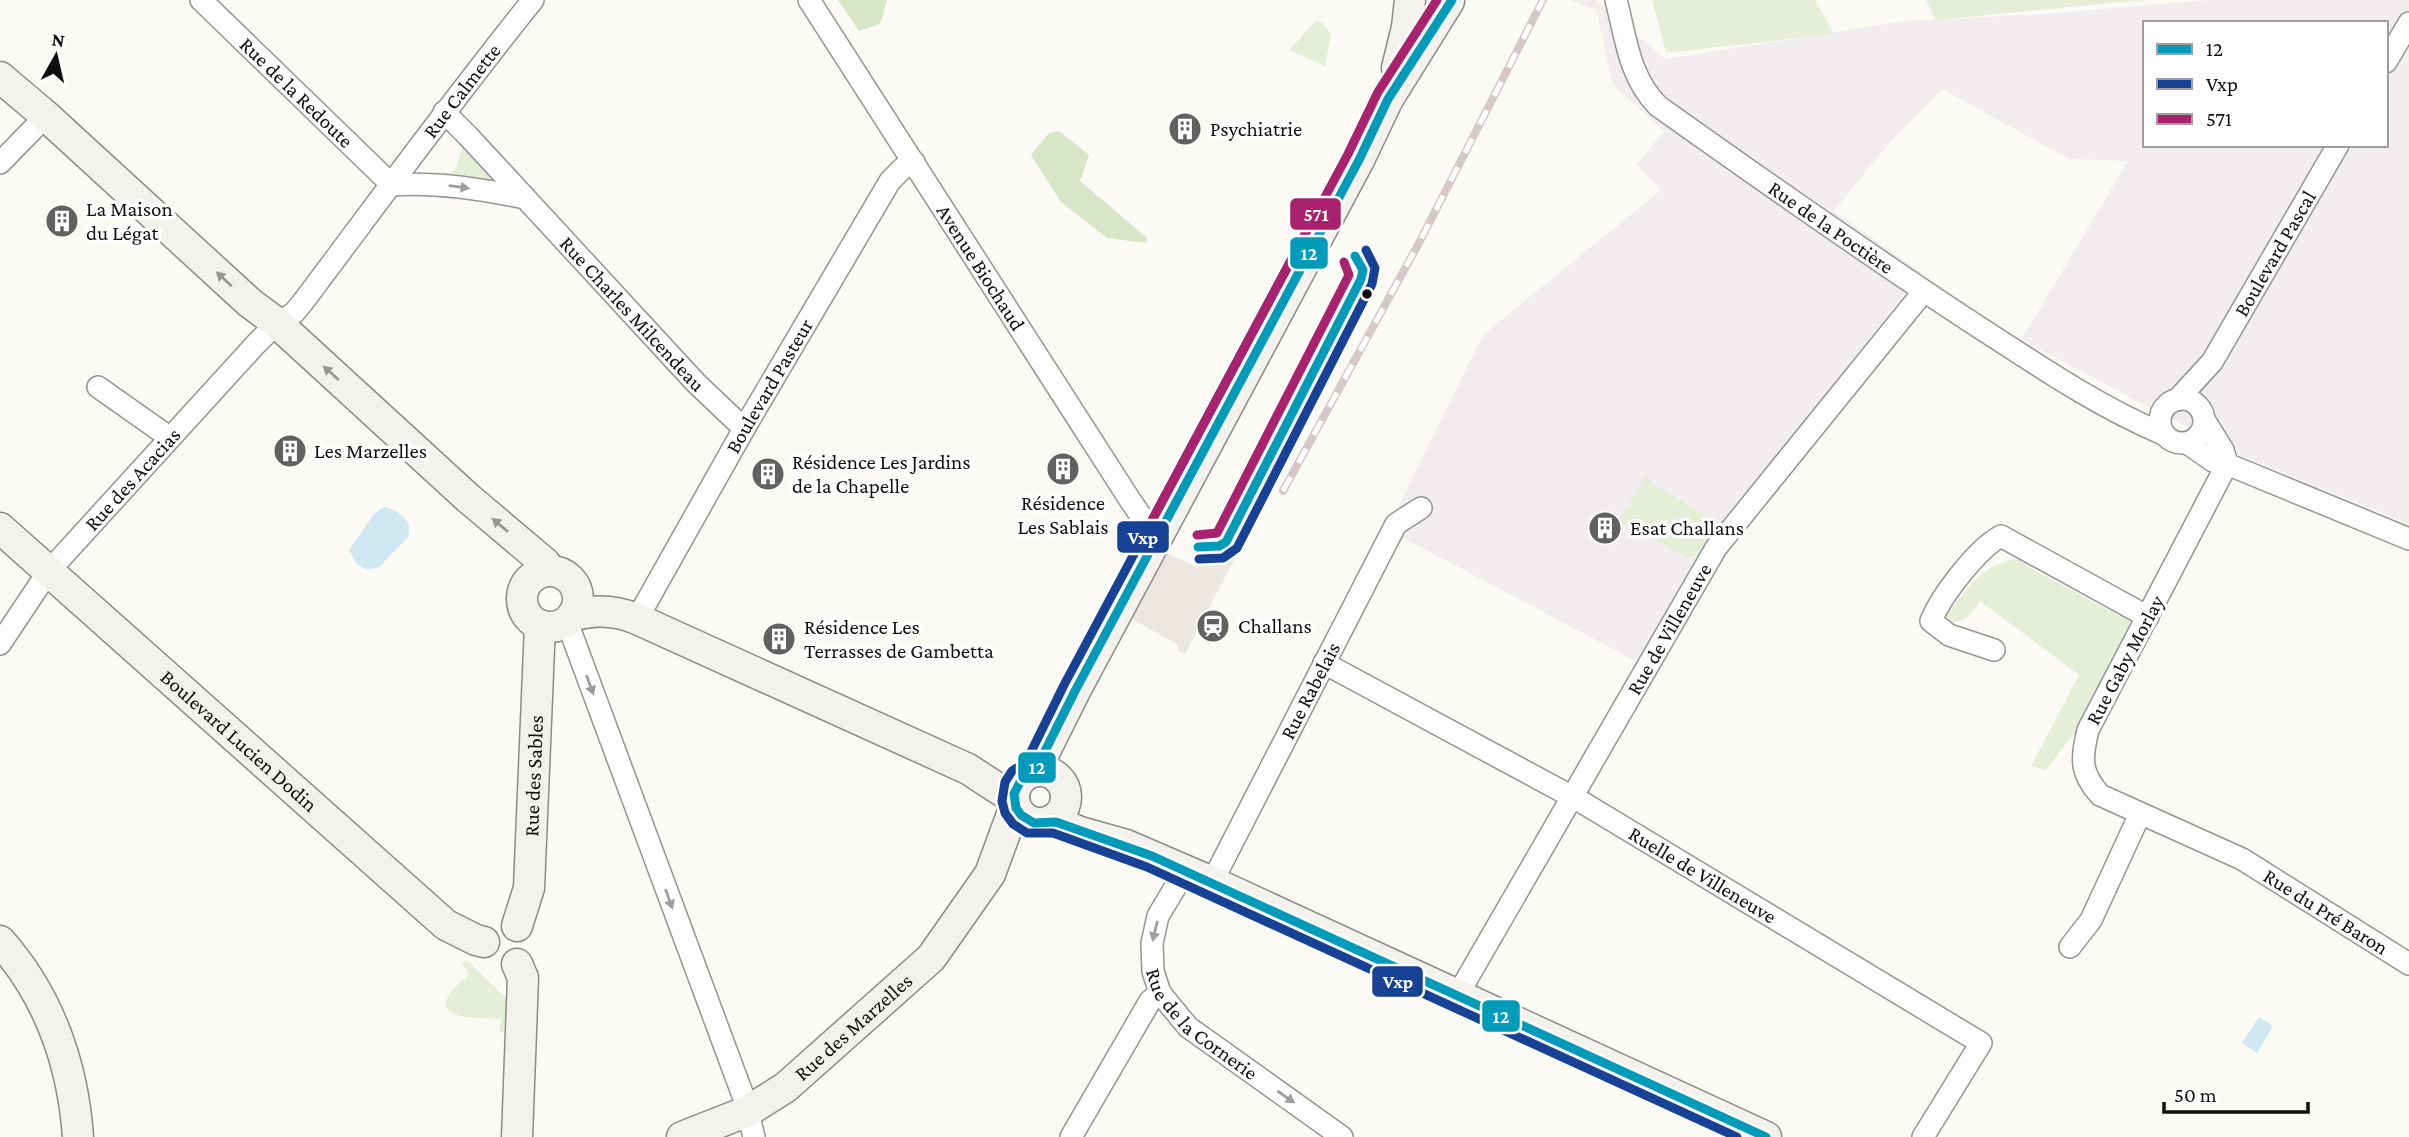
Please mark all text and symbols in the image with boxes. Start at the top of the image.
north arrow [21,21,91,91]
legend [2143,21,2388,147]
text: N [50,28,66,51]
street label: Rue de la Redoute [235,32,358,153]
text: 12 [2206,37,2223,61]
street label: Rue Calmette [418,39,506,143]
text: Vxp [2206,72,2238,96]
text: 571 [2206,107,2232,131]
building icon: Psychiatrie [1166,110,1204,148]
place label: Psychiatrie [1210,117,1302,141]
street label: Rue de la Poctière [1764,176,1898,279]
one-way arrow [448,181,470,192]
street label: Boulevard Pascal [2229,187,2321,321]
place label: La Maison du Légat [86,197,173,245]
line badge: 571 [1289,197,1342,231]
street label: Avenue Biochaud [932,200,1030,335]
building icon: La Maison du Légat [43,202,81,240]
text: 571 [1303,204,1329,225]
street label: Rue Charles Milcendeau [555,231,709,397]
line badge: 12 [1289,236,1329,270]
text: 12 [1301,243,1318,264]
one-way arrow [216,270,233,287]
unlabelled marker [1360,287,1374,301]
street label: Boulevard Pasteur [721,314,818,458]
one-way arrow [323,365,340,381]
street label: Rue des Acacias [80,423,185,536]
building icon: Les Marzelles [271,432,309,470]
place label: Les Marzelles [314,439,427,463]
place label: Résidence Les Jardins de la Chapelle [792,450,971,498]
building icon: Résidence Les Sablais [1044,450,1082,488]
building icon: Résidence Les Jardins de la Chapelle [749,455,787,493]
place label: Résidence Les Sablais [1017,491,1109,539]
building icon: Esat Challans [1586,509,1624,547]
place label: Esat Challans [1630,516,1744,540]
one-way arrow [491,518,508,533]
line badge: Vxp [1116,520,1170,554]
text: Vxp [1127,527,1158,548]
street label: Rue de Villeneuve [1622,559,1717,699]
street label: Rue Gaby Morlay [2081,591,2169,729]
station icon: Challans [1194,607,1232,645]
place label: Challans [1238,614,1312,638]
place label: Résidence Les Terrasses de Gambetta [804,615,994,663]
building icon: Résidence Les Terrasses de Gambetta [760,620,798,658]
street label: Rue Rabelais [1275,638,1345,743]
street label: Boulevard Lucien Dodin [156,665,322,817]
one-way arrow [585,675,596,696]
street label: Rue des Sables [519,715,548,837]
line badge: 12 [1017,751,1057,784]
text: 12 [1029,757,1046,778]
street label: Ruelle de Villeneuve [1624,821,1781,929]
street label: Rue du Pré Baron [2259,864,2393,960]
one-way arrow [664,888,675,909]
one-way arrow [1149,920,1160,942]
street label: Rue de la Cornerie [1141,965,1262,1085]
line badge: Vxp [1371,965,1424,998]
street label: Rue des Marzelles [790,968,917,1086]
text: Vxp [1382,971,1413,992]
line badge: 12 [1481,999,1521,1033]
text: 12 [1493,1006,1510,1027]
scale bar [2164,1070,2308,1114]
text: 50 m [2174,1083,2217,1107]
one-way arrow [1277,1089,1295,1103]

